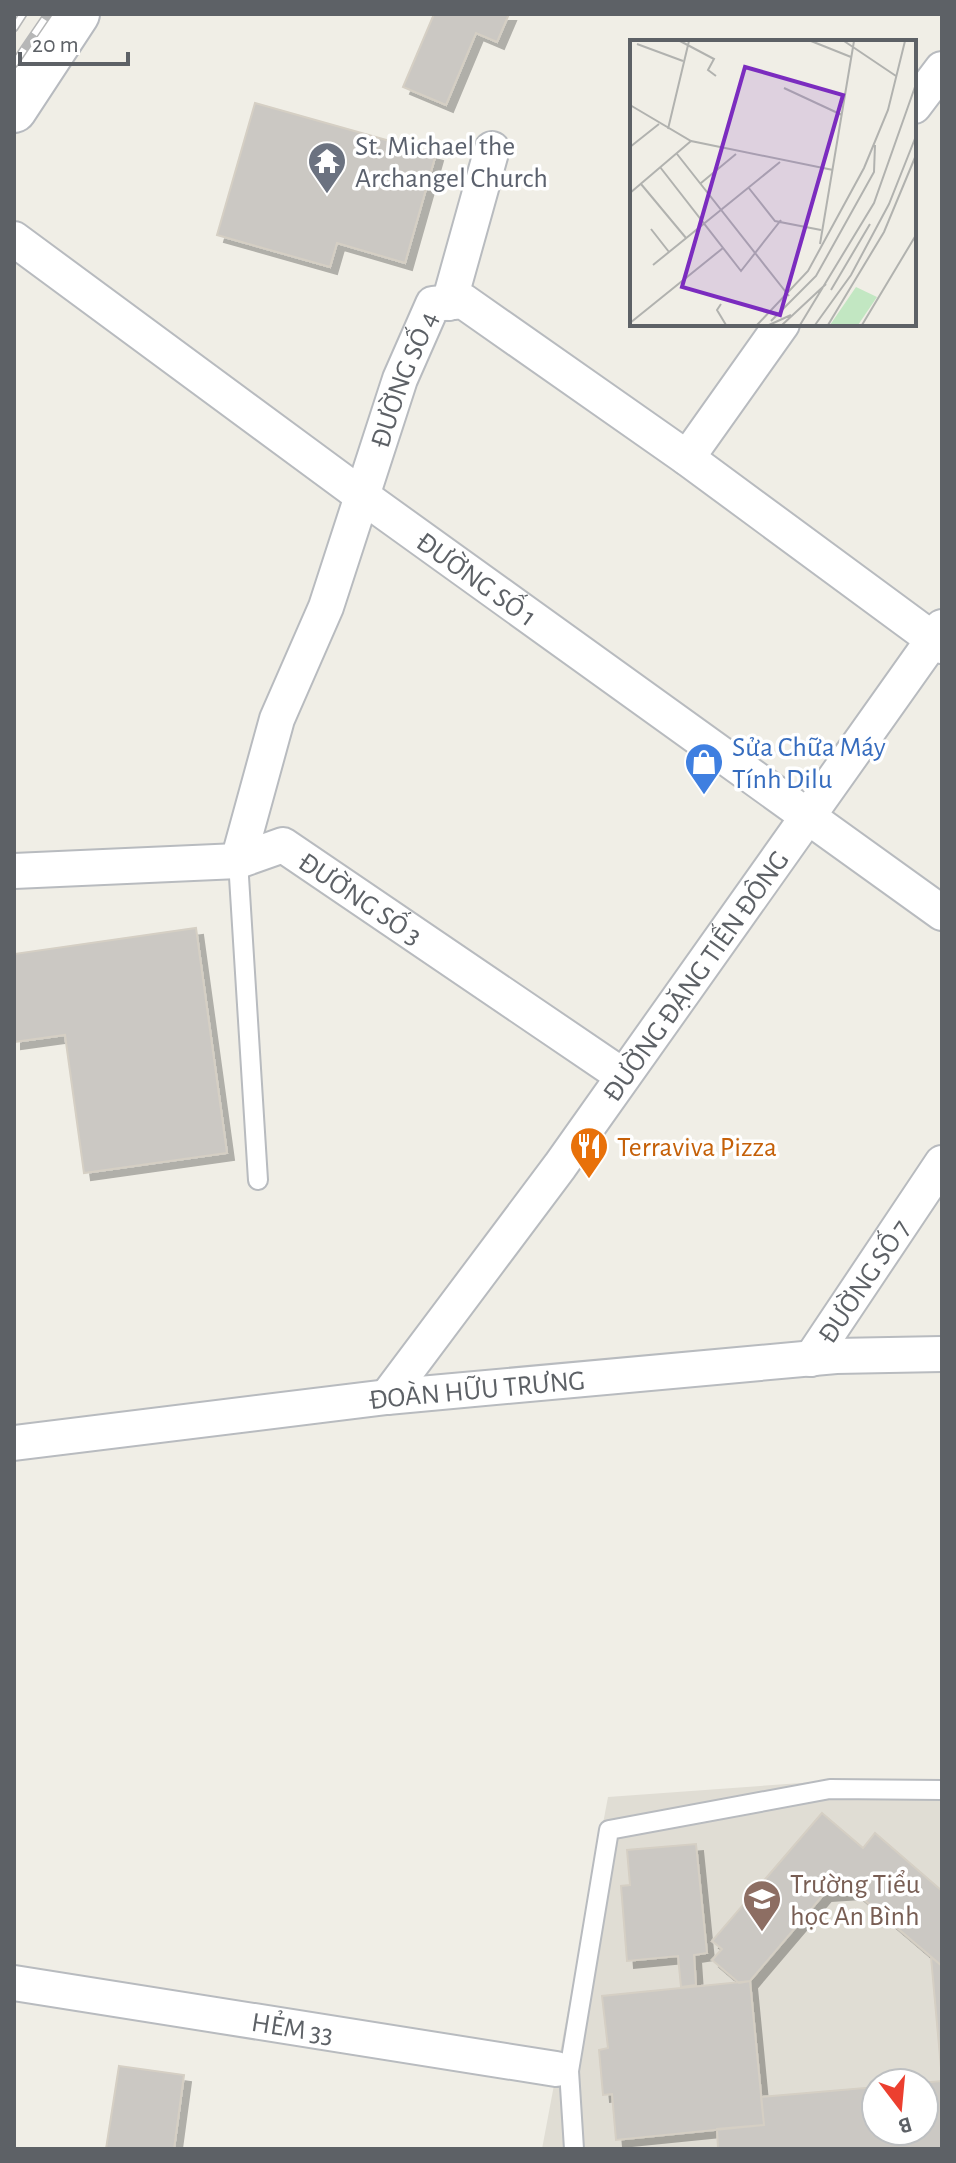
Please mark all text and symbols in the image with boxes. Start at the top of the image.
scale bar [20,16,128,66]
text: 20 m [32,33,79,57]
inset map [630,40,916,326]
place label: St. Michael the Archangel Church [355,133,548,193]
temple icon: St. Michael the Archangel Church [306,140,348,195]
street label: ĐƯỜNG SỐ 4 [367,308,444,452]
street label: ĐƯỜNG SỐ 1 [411,528,541,632]
place label: Sửa Chữa Máy Tính Dilu [732,734,886,794]
shop icon: Sửa Chữa Máy Tính Dilu [683,741,725,796]
street label: ĐƯỜNG ĐẶNG TIẾN ĐÔNG [598,846,795,1107]
street label: ĐƯỜNG SỐ 3 [293,848,426,951]
restaurant icon: Terraviva Pizza [568,1125,610,1180]
place label: Terraviva Pizza [617,1134,777,1162]
street label: ĐƯỜNG SỐ 7 [814,1215,916,1349]
street label: ĐOÀN HỮU TRƯNG [367,1367,586,1415]
place label: Trường Tiểu học An Bình [790,1870,920,1931]
school or university icon: Trường Tiểu học An Bình [741,1878,783,1933]
street label: HẺM 33 [249,2008,335,2049]
north arrow [860,2067,940,2147]
text: B [896,2113,914,2138]

